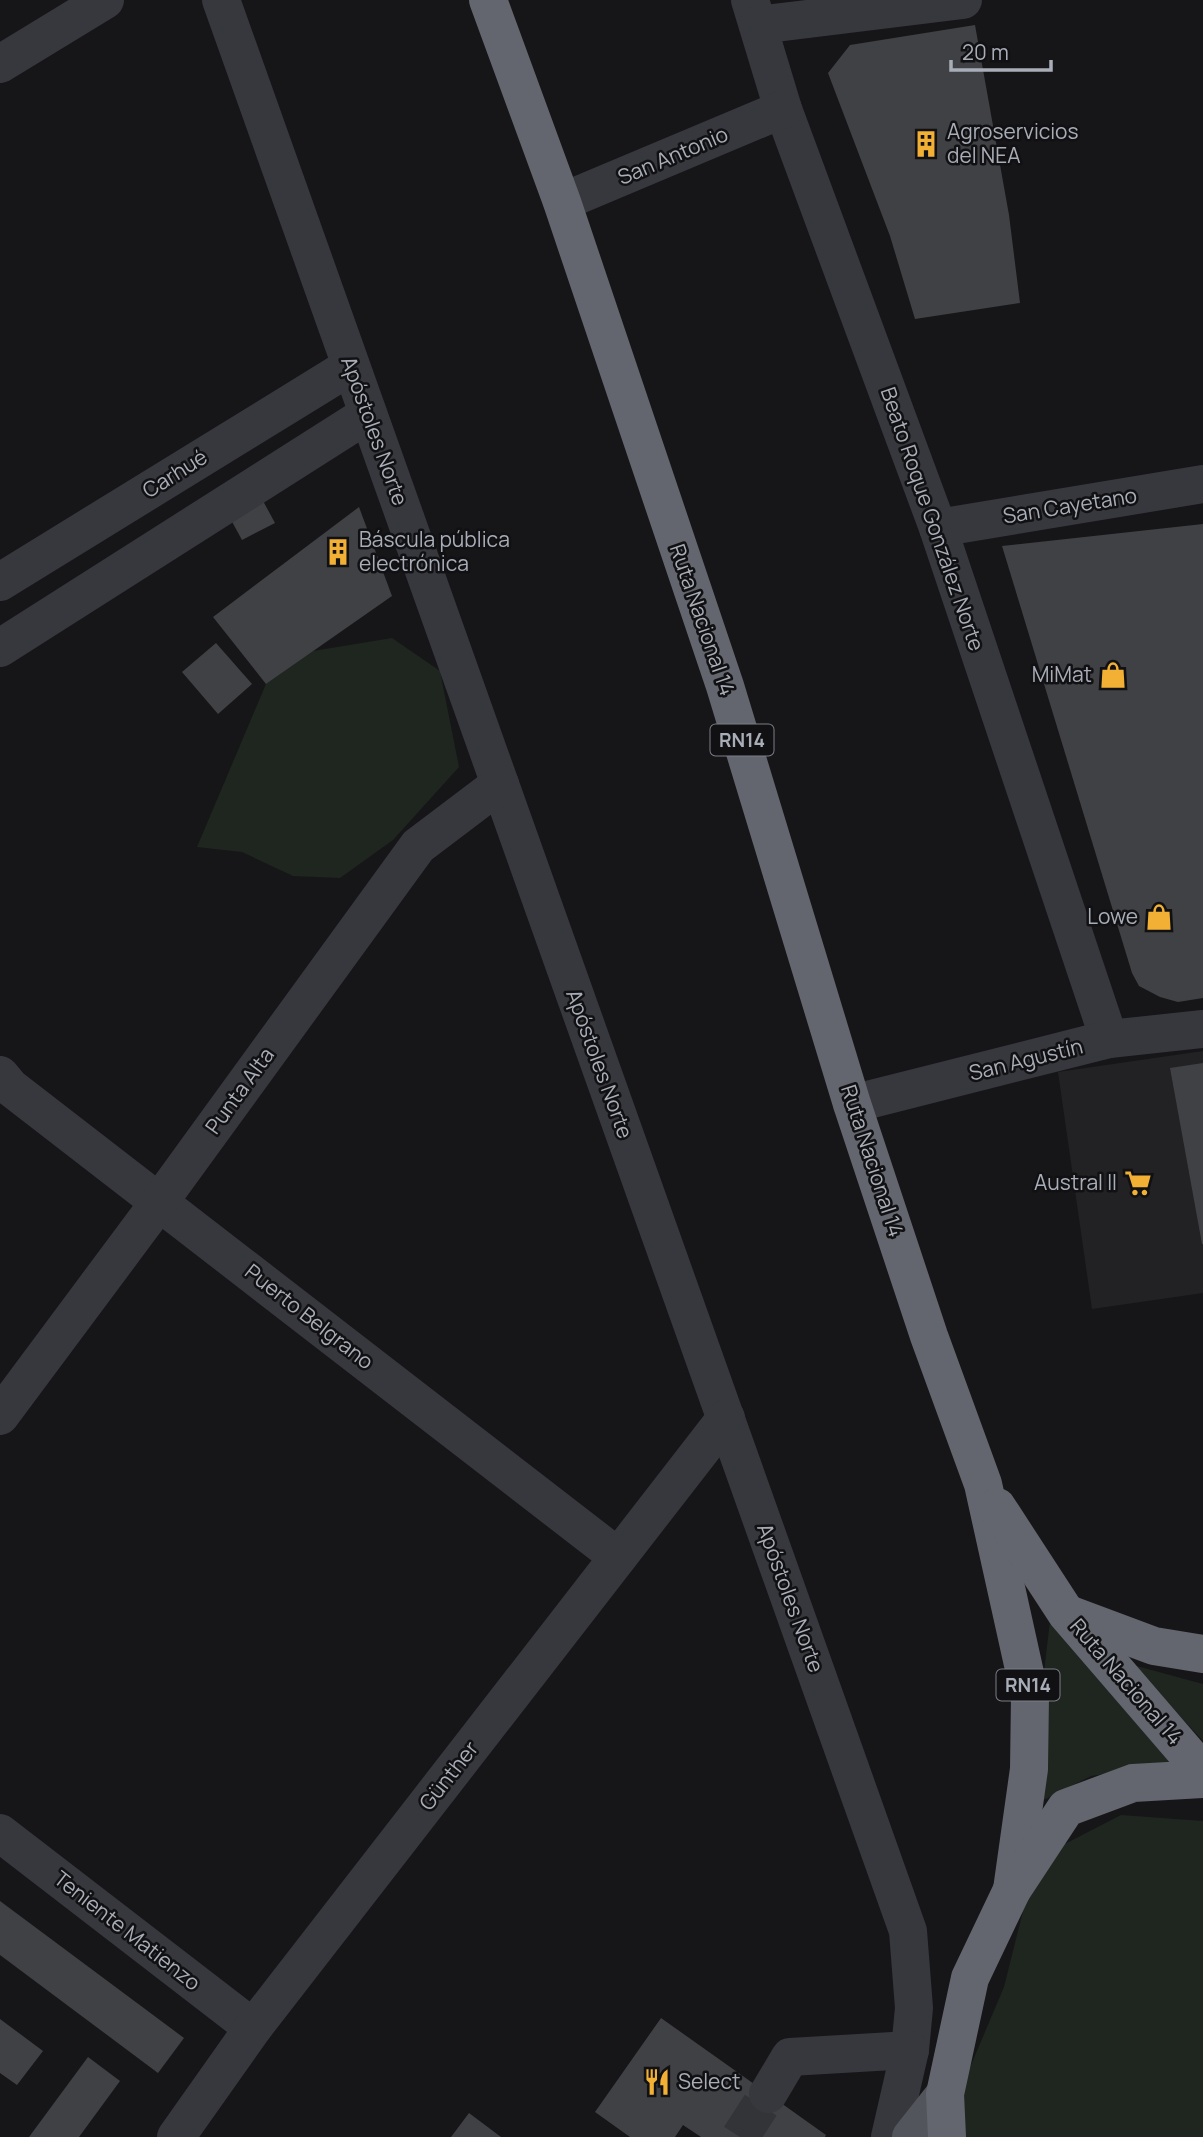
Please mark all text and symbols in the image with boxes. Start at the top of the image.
scale bar [951,28,1051,72]
text: 20 m [962,38,1009,66]
place label: Agroservicios del NEA [947,117,1078,169]
street label: San Antonio [613,119,732,191]
building icon: Agroservicios del NEA [911,129,941,159]
street label: Apóstoles Norte [335,352,415,509]
street label: Beato Roque González Norte [875,383,991,654]
street label: Carhué [137,442,212,504]
street label: San Cayetano [1001,481,1139,529]
place label: Báscula pública electrónica [359,525,510,577]
building icon: Báscula pública electrónica [323,537,353,567]
street label: Ruta Nacional 14 [664,540,742,699]
place label: MiMat [1032,660,1092,688]
shop icon: MiMat [1098,660,1128,690]
road number: RN14 [710,724,774,755]
place label: Lowe [1087,902,1138,930]
shop icon: Lowe [1144,902,1174,932]
street label: Apóstoles Norte [560,985,640,1142]
street label: San Agustín [966,1031,1086,1087]
street label: Punta Alta [198,1042,280,1139]
street label: Ruta Nacional 14 [835,1081,911,1240]
place label: Austral II [1034,1168,1117,1196]
supermarket icon: Austral II [1123,1168,1153,1198]
street label: Puerto Belgrano [240,1257,380,1375]
street label: Apóstoles Norte [751,1519,831,1676]
street label: Ruta Nacional 14 [1064,1612,1189,1750]
road number: RN14 [996,1670,1060,1700]
street label: Günther [412,1735,484,1816]
street label: Teniente Matienzo [49,1864,207,1996]
restaurant icon: Select [642,2067,672,2097]
place label: Select [678,2067,740,2095]

